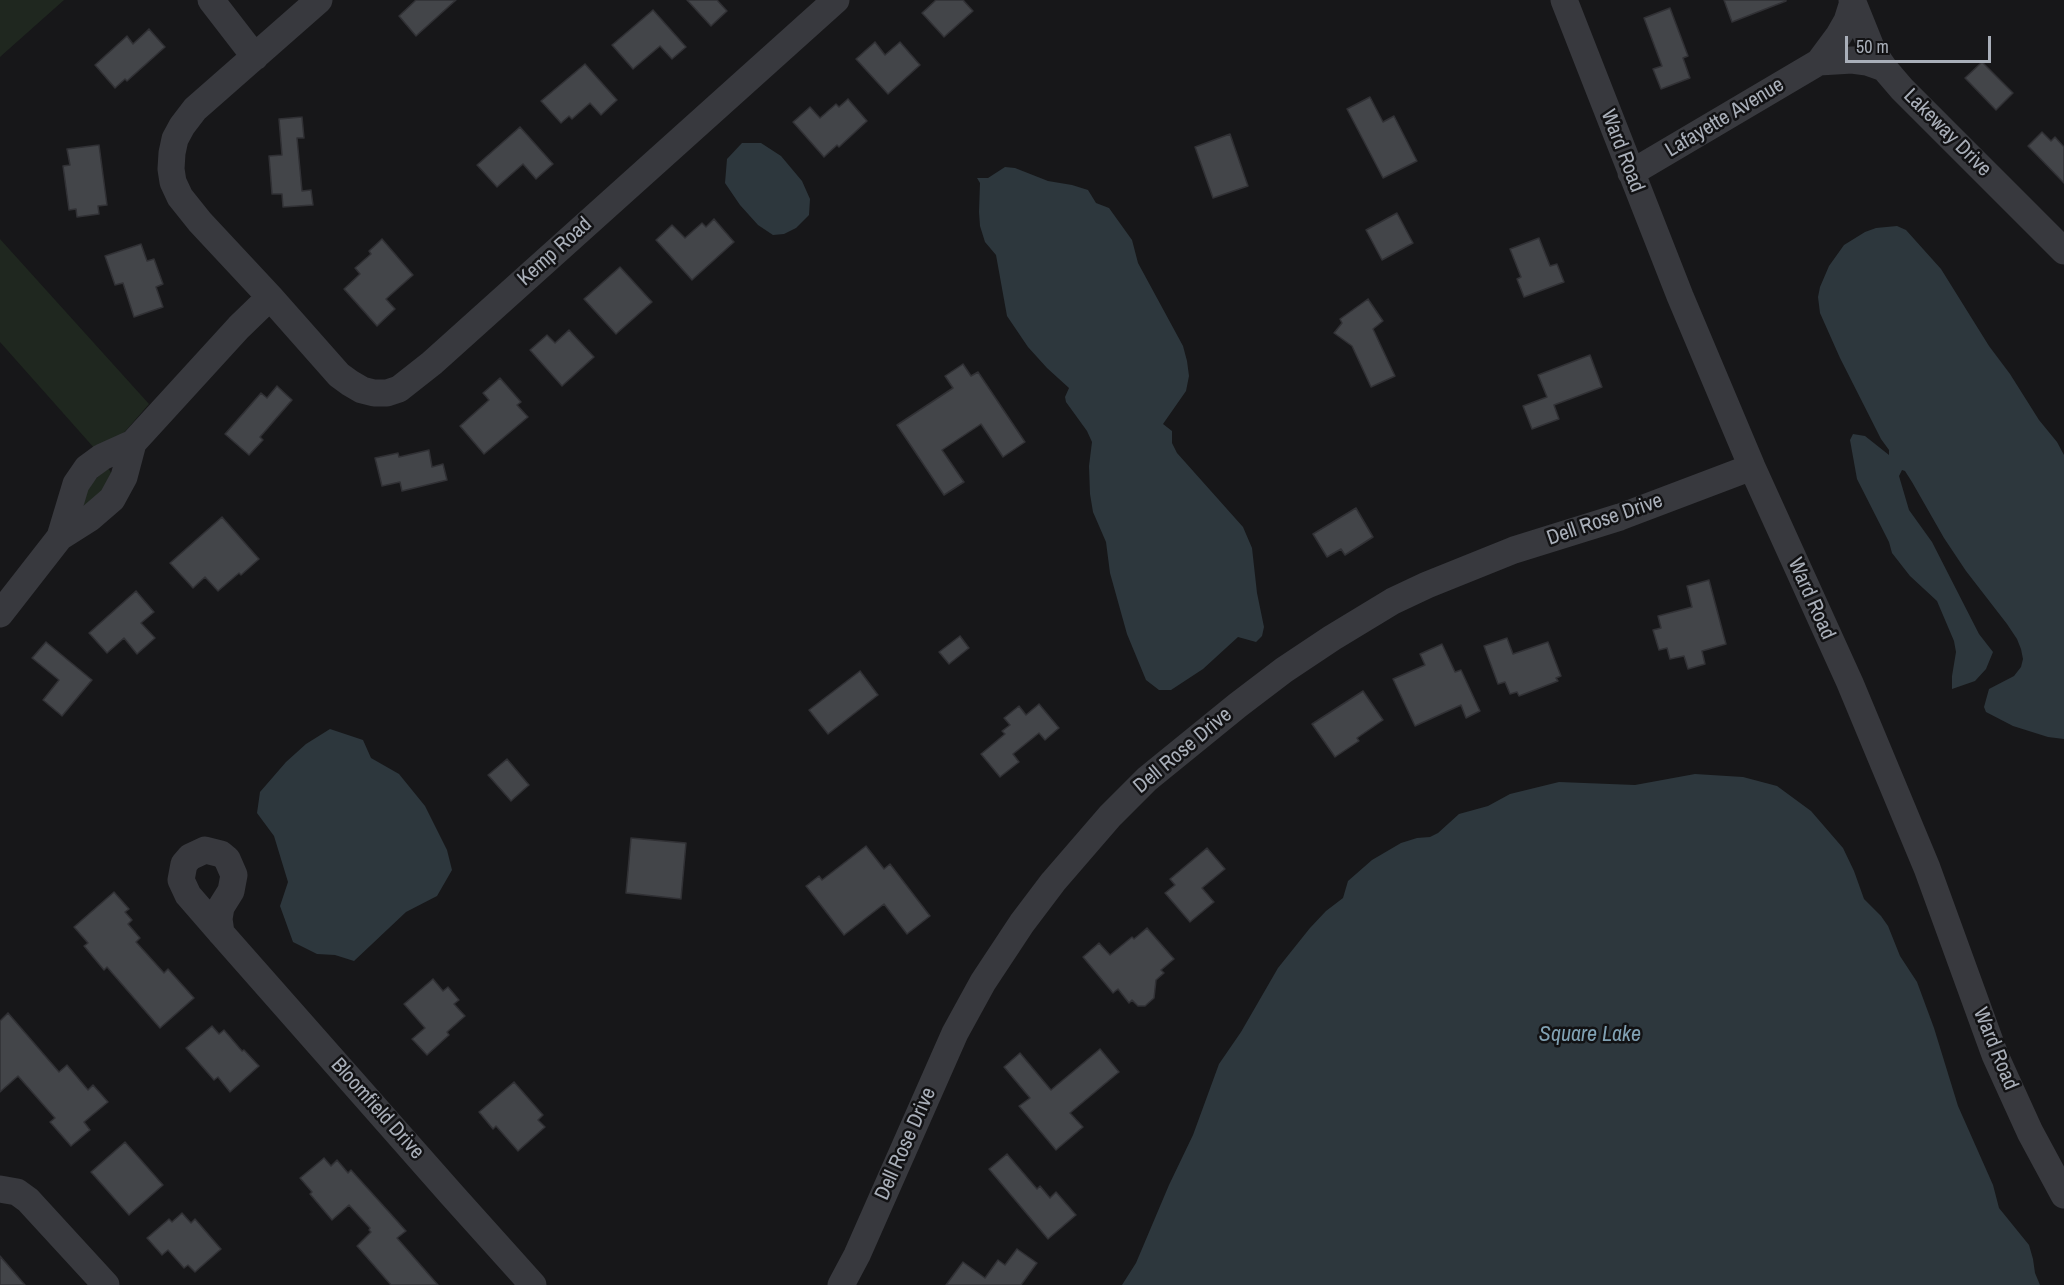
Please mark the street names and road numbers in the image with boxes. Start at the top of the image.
street label: Lafayette Avenue [1661,73,1789,163]
street label: Lakeway Drive [1898,84,1996,182]
street label: Ward Road [1595,106,1649,196]
street label: Kemp Road [513,212,597,292]
street label: Dell Rose Drive [1544,488,1666,552]
street label: Ward Road [1782,554,1840,644]
street label: Dell Rose Drive [1129,703,1237,799]
street label: Ward Road [1967,1004,2023,1094]
street label: Bloomfield Drive [325,1053,429,1165]
street label: Dell Rose Drive [870,1084,942,1204]

